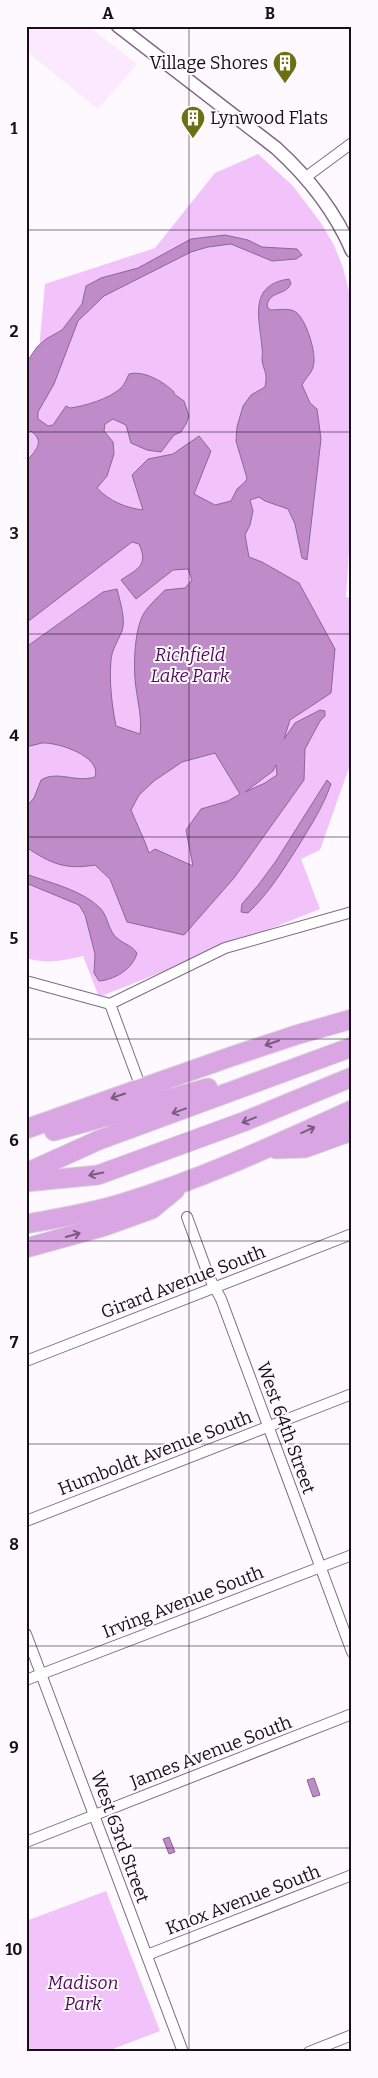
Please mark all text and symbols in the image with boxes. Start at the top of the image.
text: A [102,4,114,23]
text: B [265,4,275,23]
building icon: Village Shores [272,50,298,84]
place label: Village Shores [149,52,268,74]
building icon: Lynwood Flats [180,105,206,139]
place label: Lynwood Flats [210,107,328,129]
text: 1 [11,119,18,138]
text: 2 [9,322,19,341]
text: 3 [9,524,19,543]
park label: Richfield Lake Park [150,644,230,687]
text: 4 [9,726,19,745]
text: 5 [10,929,19,948]
one-way arrow [264,1039,280,1048]
one-way arrow [110,1092,126,1102]
one-way arrow [172,1107,187,1116]
one-way arrow [242,1116,257,1125]
one-way arrow [300,1124,315,1134]
text: 6 [9,1131,19,1150]
one-way arrow [88,1170,104,1179]
one-way arrow [65,1230,81,1240]
street label: Girard Avenue South [98,1241,268,1323]
text: 7 [10,1333,19,1352]
street label: West 64th Street [252,1359,320,1497]
street label: Humboldt Avenue South [55,1406,255,1500]
text: 8 [9,1535,19,1554]
street label: Irving Avenue South [99,1561,267,1643]
street label: James Avenue South [126,1711,295,1793]
text: 9 [9,1738,19,1757]
street label: West 63rd Street [86,1768,154,1906]
street label: Knox Avenue South [163,1860,323,1940]
text: 10 [5,1940,23,1959]
park label: Madison Park [48,1972,118,2015]

